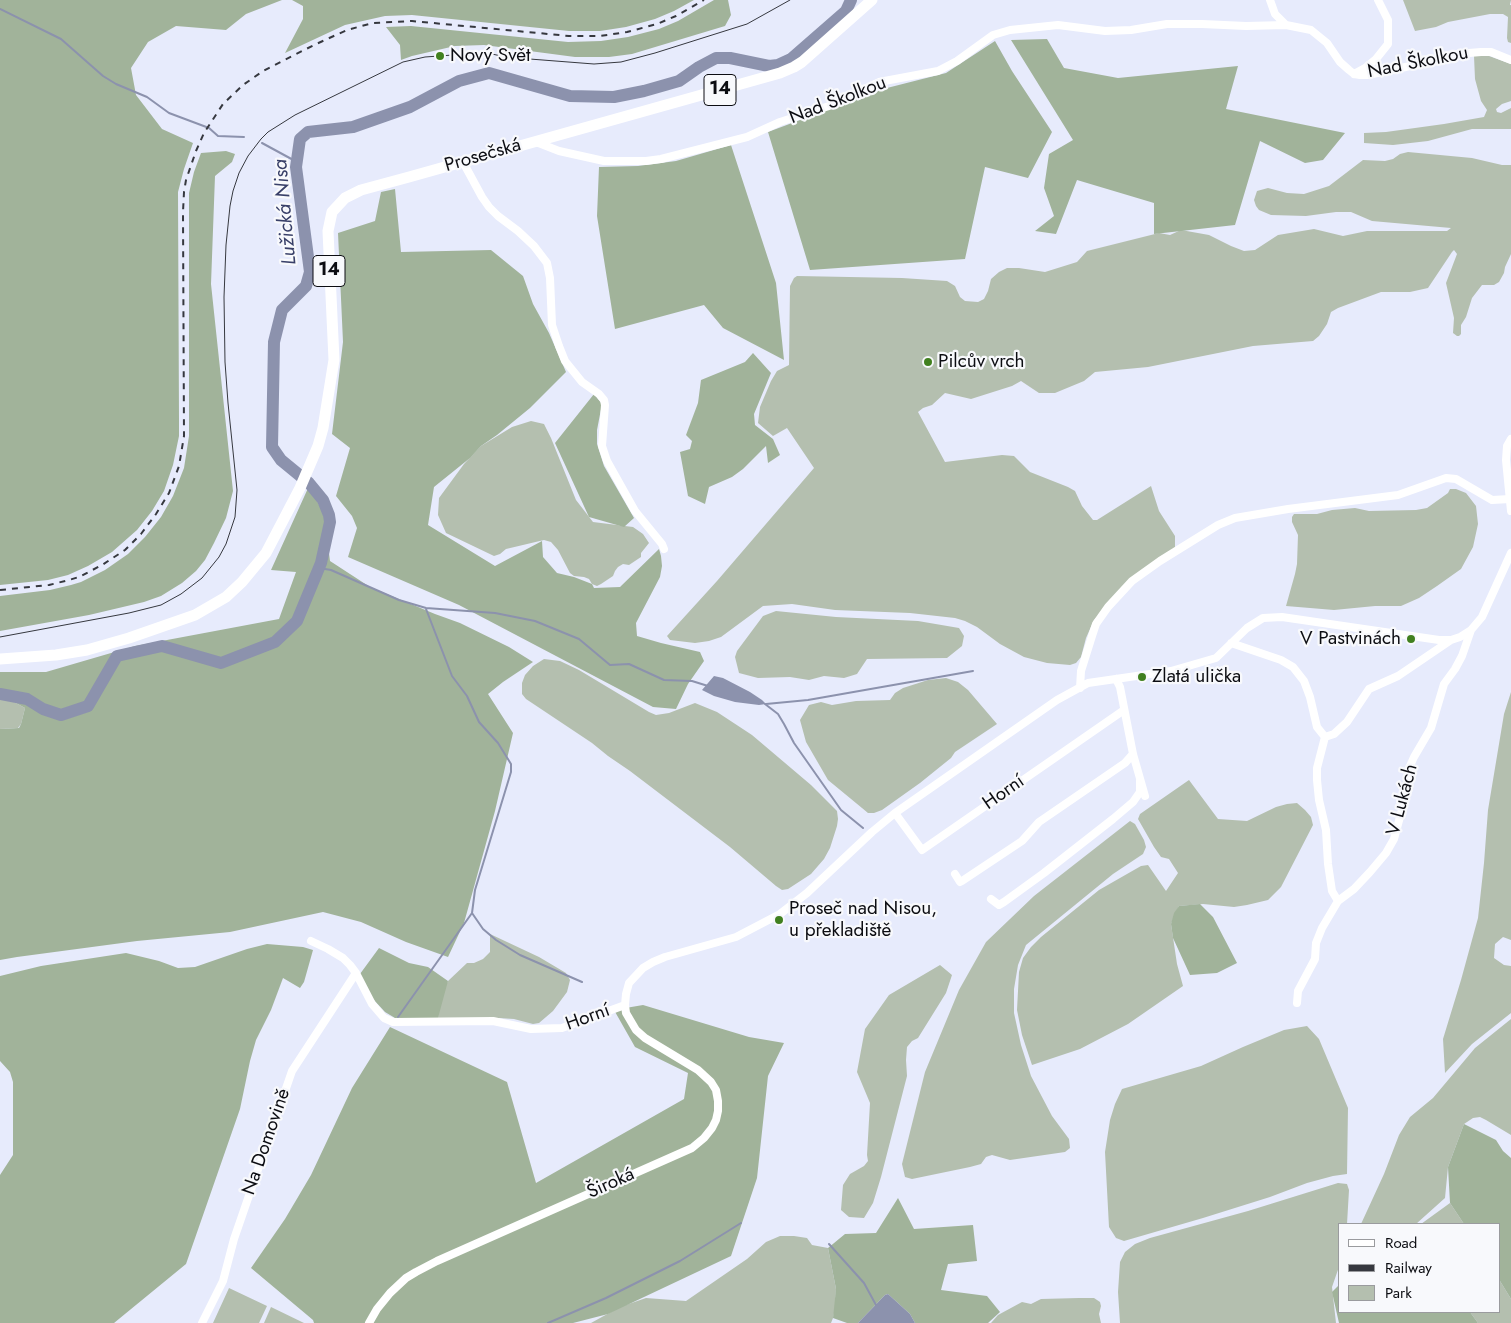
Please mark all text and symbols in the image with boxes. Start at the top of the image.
street label: Nad Školkou [1366,42,1470,84]
place label: Nový Svět [450,45,531,67]
marker: Nový Svět [434,50,446,62]
street label: Nad Školkou [786,72,890,130]
road number: 14 [704,74,736,106]
street label: Prosečská [442,134,524,178]
water label: Lužická Nisa [269,158,303,266]
road number: 14 [313,256,345,286]
place label: Pilcův vrch [938,351,1024,373]
marker: Pilcův vrch [922,356,934,368]
place label: V Pastvinách [1300,628,1401,650]
marker: V Pastvinách [1405,633,1417,645]
place label: Zlatá ulička [1152,666,1241,688]
marker: Zlatá ulička [1136,671,1148,683]
street label: V Lukách [1383,762,1423,838]
street label: Horní [979,771,1029,815]
place label: Proseč nad Nisou, u překladiště [789,898,937,942]
marker: Proseč nad Nisou, u překladiště [773,914,785,926]
street label: Horní [563,1000,613,1036]
street label: Na Domovině [238,1086,296,1198]
street label: Široká [584,1164,638,1204]
legend [1338,1223,1501,1313]
text: Road [1385,1232,1417,1254]
text: Railway [1385,1257,1432,1279]
text: Park [1385,1282,1412,1304]

